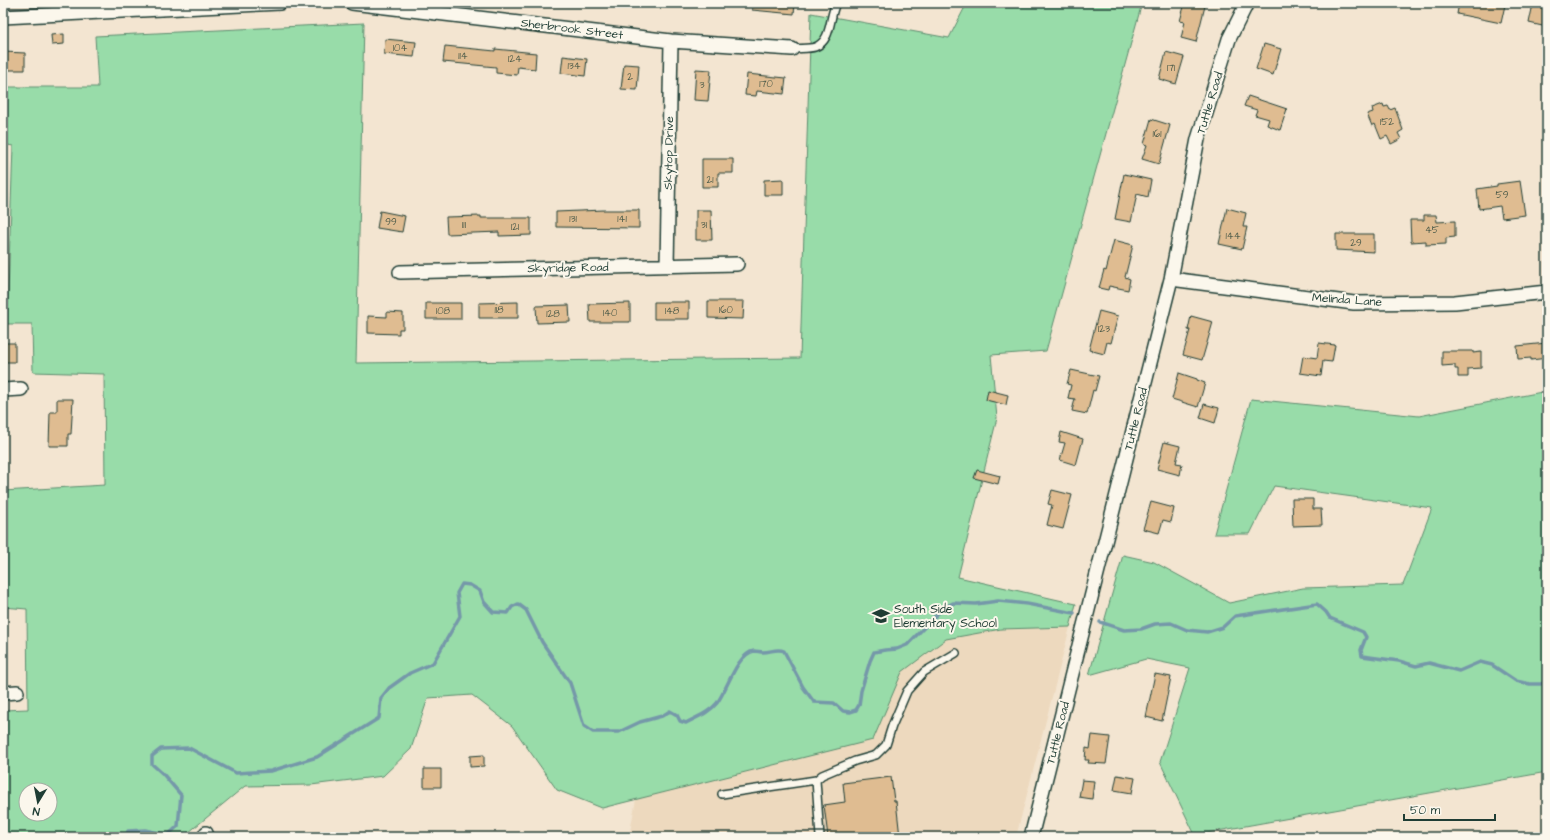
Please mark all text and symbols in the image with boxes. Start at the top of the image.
street label: Sherbrook Street [520,14,624,44]
house number: 104 [393,41,407,55]
house number: 114 [458,49,468,63]
house number: 124 [508,52,522,66]
house number: 134 [567,59,581,73]
house number: 171 [1167,61,1176,75]
house number: 2 [627,70,633,84]
street label: Tuttle Road [1193,70,1227,136]
house number: 170 [759,77,773,91]
house number: 3 [699,78,705,92]
house number: 152 [1380,115,1394,129]
street label: Skytop Drive [660,116,679,190]
house number: 161 [1153,127,1162,141]
house number: 21 [706,173,714,187]
house number: 59 [1496,188,1509,202]
house number: 131 [569,212,578,226]
house number: 141 [617,212,627,226]
house number: 99 [385,215,397,229]
house number: 111 [462,218,467,232]
house number: 31 [701,218,708,232]
house number: 121 [511,220,520,234]
house number: 45 [1425,223,1439,237]
house number: 144 [1226,229,1241,243]
house number: 29 [1350,236,1362,250]
street label: Skyridge Road [527,259,609,278]
street label: Melinda Lane [1311,289,1383,311]
house number: 118 [494,303,504,317]
house number: 160 [719,303,733,317]
house number: 108 [436,304,451,318]
house number: 148 [665,304,680,318]
house number: 140 [603,306,617,320]
house number: 128 [546,307,560,321]
house number: 123 [1098,322,1110,336]
street label: Tuttle Road [1120,386,1152,452]
place label: South Side Elementary School [894,601,997,633]
school or university icon: South Side Elementary School [871,606,891,626]
street label: Tuttle Road [1042,700,1074,766]
north arrow [18,782,58,822]
scale bar [1404,796,1495,822]
text: 50 m [1410,802,1441,819]
text: N [32,803,41,819]

